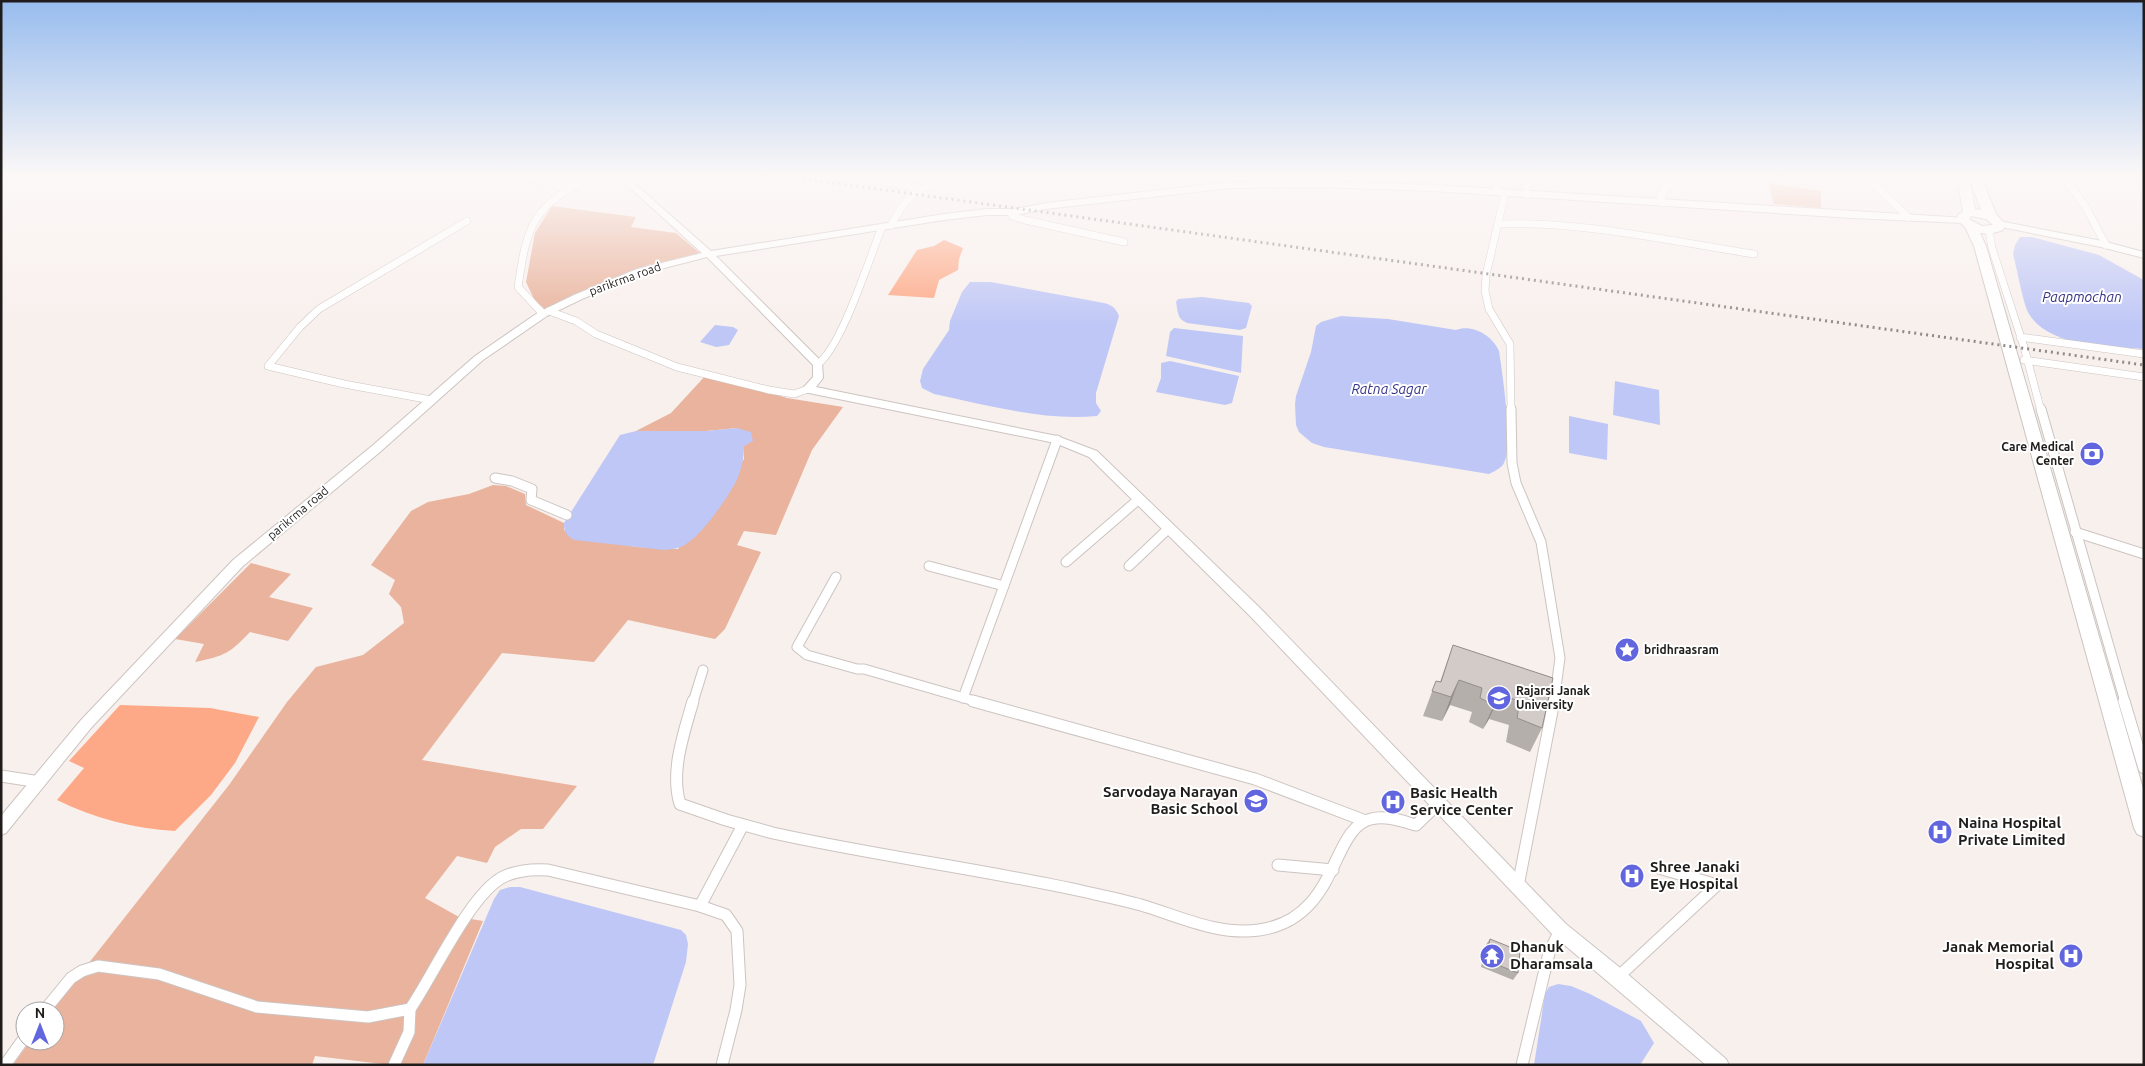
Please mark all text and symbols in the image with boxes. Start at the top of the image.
street label: parikrma road [587,260,662,298]
water label: Paapmochan [2042,289,2122,305]
water label: Ratna Sagar [1351,381,1427,397]
place label: Care Medical Center [2001,440,2074,467]
bank icon: Care Medical Center [2079,441,2105,467]
street label: parikrma road [265,483,331,542]
place icon: bridhraasram [1614,637,1640,663]
place label: bridhraasram [1644,643,1719,656]
place label: Rajarsi Janak University [1516,684,1590,711]
school or university icon: Rajarsi Janak University [1486,685,1512,711]
place label: Sarvodaya Narayan Basic School [1103,783,1238,817]
place label: Basic Health Service Center [1410,784,1514,818]
school or university icon: Sarvodaya Narayan Basic School [1243,788,1269,814]
hospital icon: Basic Health Service Center [1380,789,1406,815]
place label: Naina Hospital Private Limited [1958,814,2066,848]
hospital icon: Naina Hospital Private Limited [1927,819,1953,845]
place label: Shree Janaki Eye Hospital [1650,858,1740,892]
hospital icon: Shree Janaki Eye Hospital [1619,863,1645,889]
place label: Dhanuk Dharamsala [1510,938,1593,972]
place label: Janak Memorial Hospital [1942,938,2054,972]
temple icon: Dhanuk Dharamsala [1479,943,1505,969]
hospital icon: Janak Memorial Hospital [2058,943,2084,969]
north arrow [15,1001,65,1051]
text: N [35,1005,45,1021]

